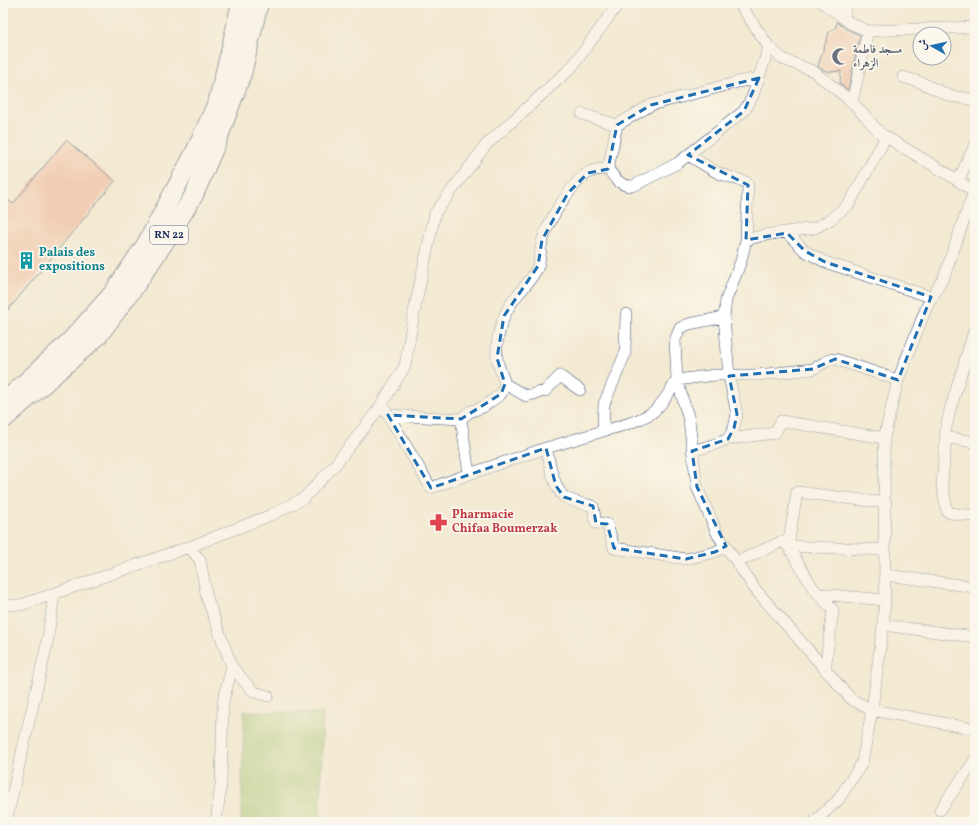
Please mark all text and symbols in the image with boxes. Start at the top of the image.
north arrow [912,26,952,66]
text: ش [915,38,932,51]
place label: مسجد فاطمة الزهراء [853,42,902,72]
mosque icon: مسجد فاطمة الزهراء [830,47,850,67]
road number: RN 22 [150,226,188,244]
place label: Palais des expositions [39,245,105,275]
building icon: Palais des expositions [16,250,36,270]
place label: Pharmacie Chifaa Boumerzak [452,507,558,537]
pharmacy icon: Pharmacie Chifaa Boumerzak [429,512,449,532]

